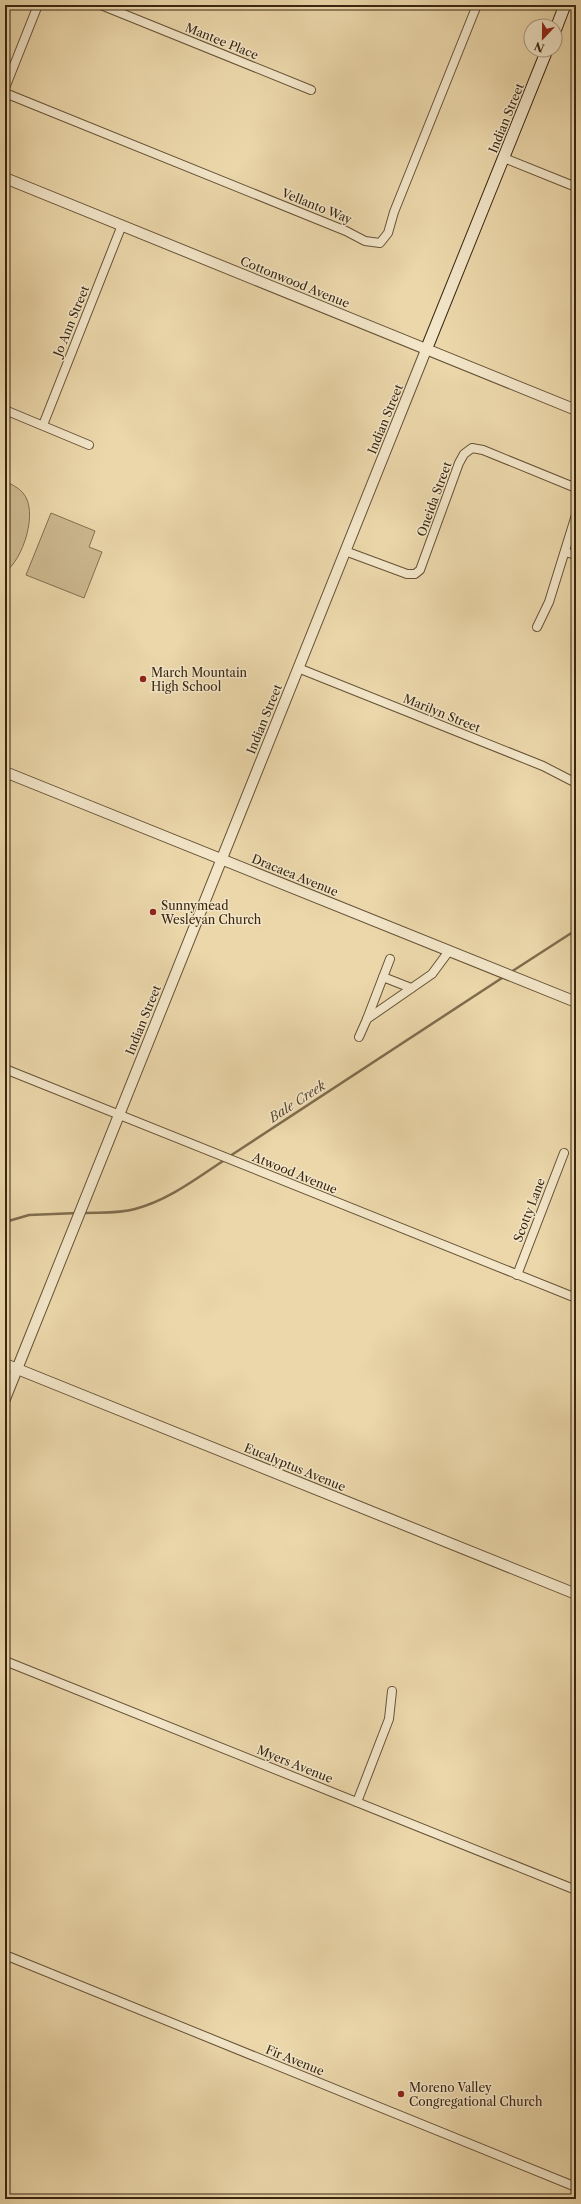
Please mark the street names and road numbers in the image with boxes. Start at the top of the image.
street label: Mantee Place [183,20,261,63]
street label: Indian Street [485,80,527,155]
street label: Vellanto Way [279,185,355,227]
street label: Cottonwood Avenue [238,253,352,311]
street label: Jo Ann Street [49,283,92,361]
street label: Indian Street [364,381,406,456]
street label: Oneida Street [414,459,455,538]
street label: Indian Street [243,681,285,756]
street label: Marilyn Street [401,691,483,736]
street label: Dracaea Avenue [250,851,341,899]
street label: Indian Street [122,982,164,1057]
street label: Atwood Avenue [250,1149,340,1197]
street label: Scotty Lane [510,1176,548,1244]
street label: Eucalyptus Avenue [242,1440,348,1494]
street label: Myers Avenue [255,1742,335,1786]
street label: Fir Avenue [264,2042,327,2079]

